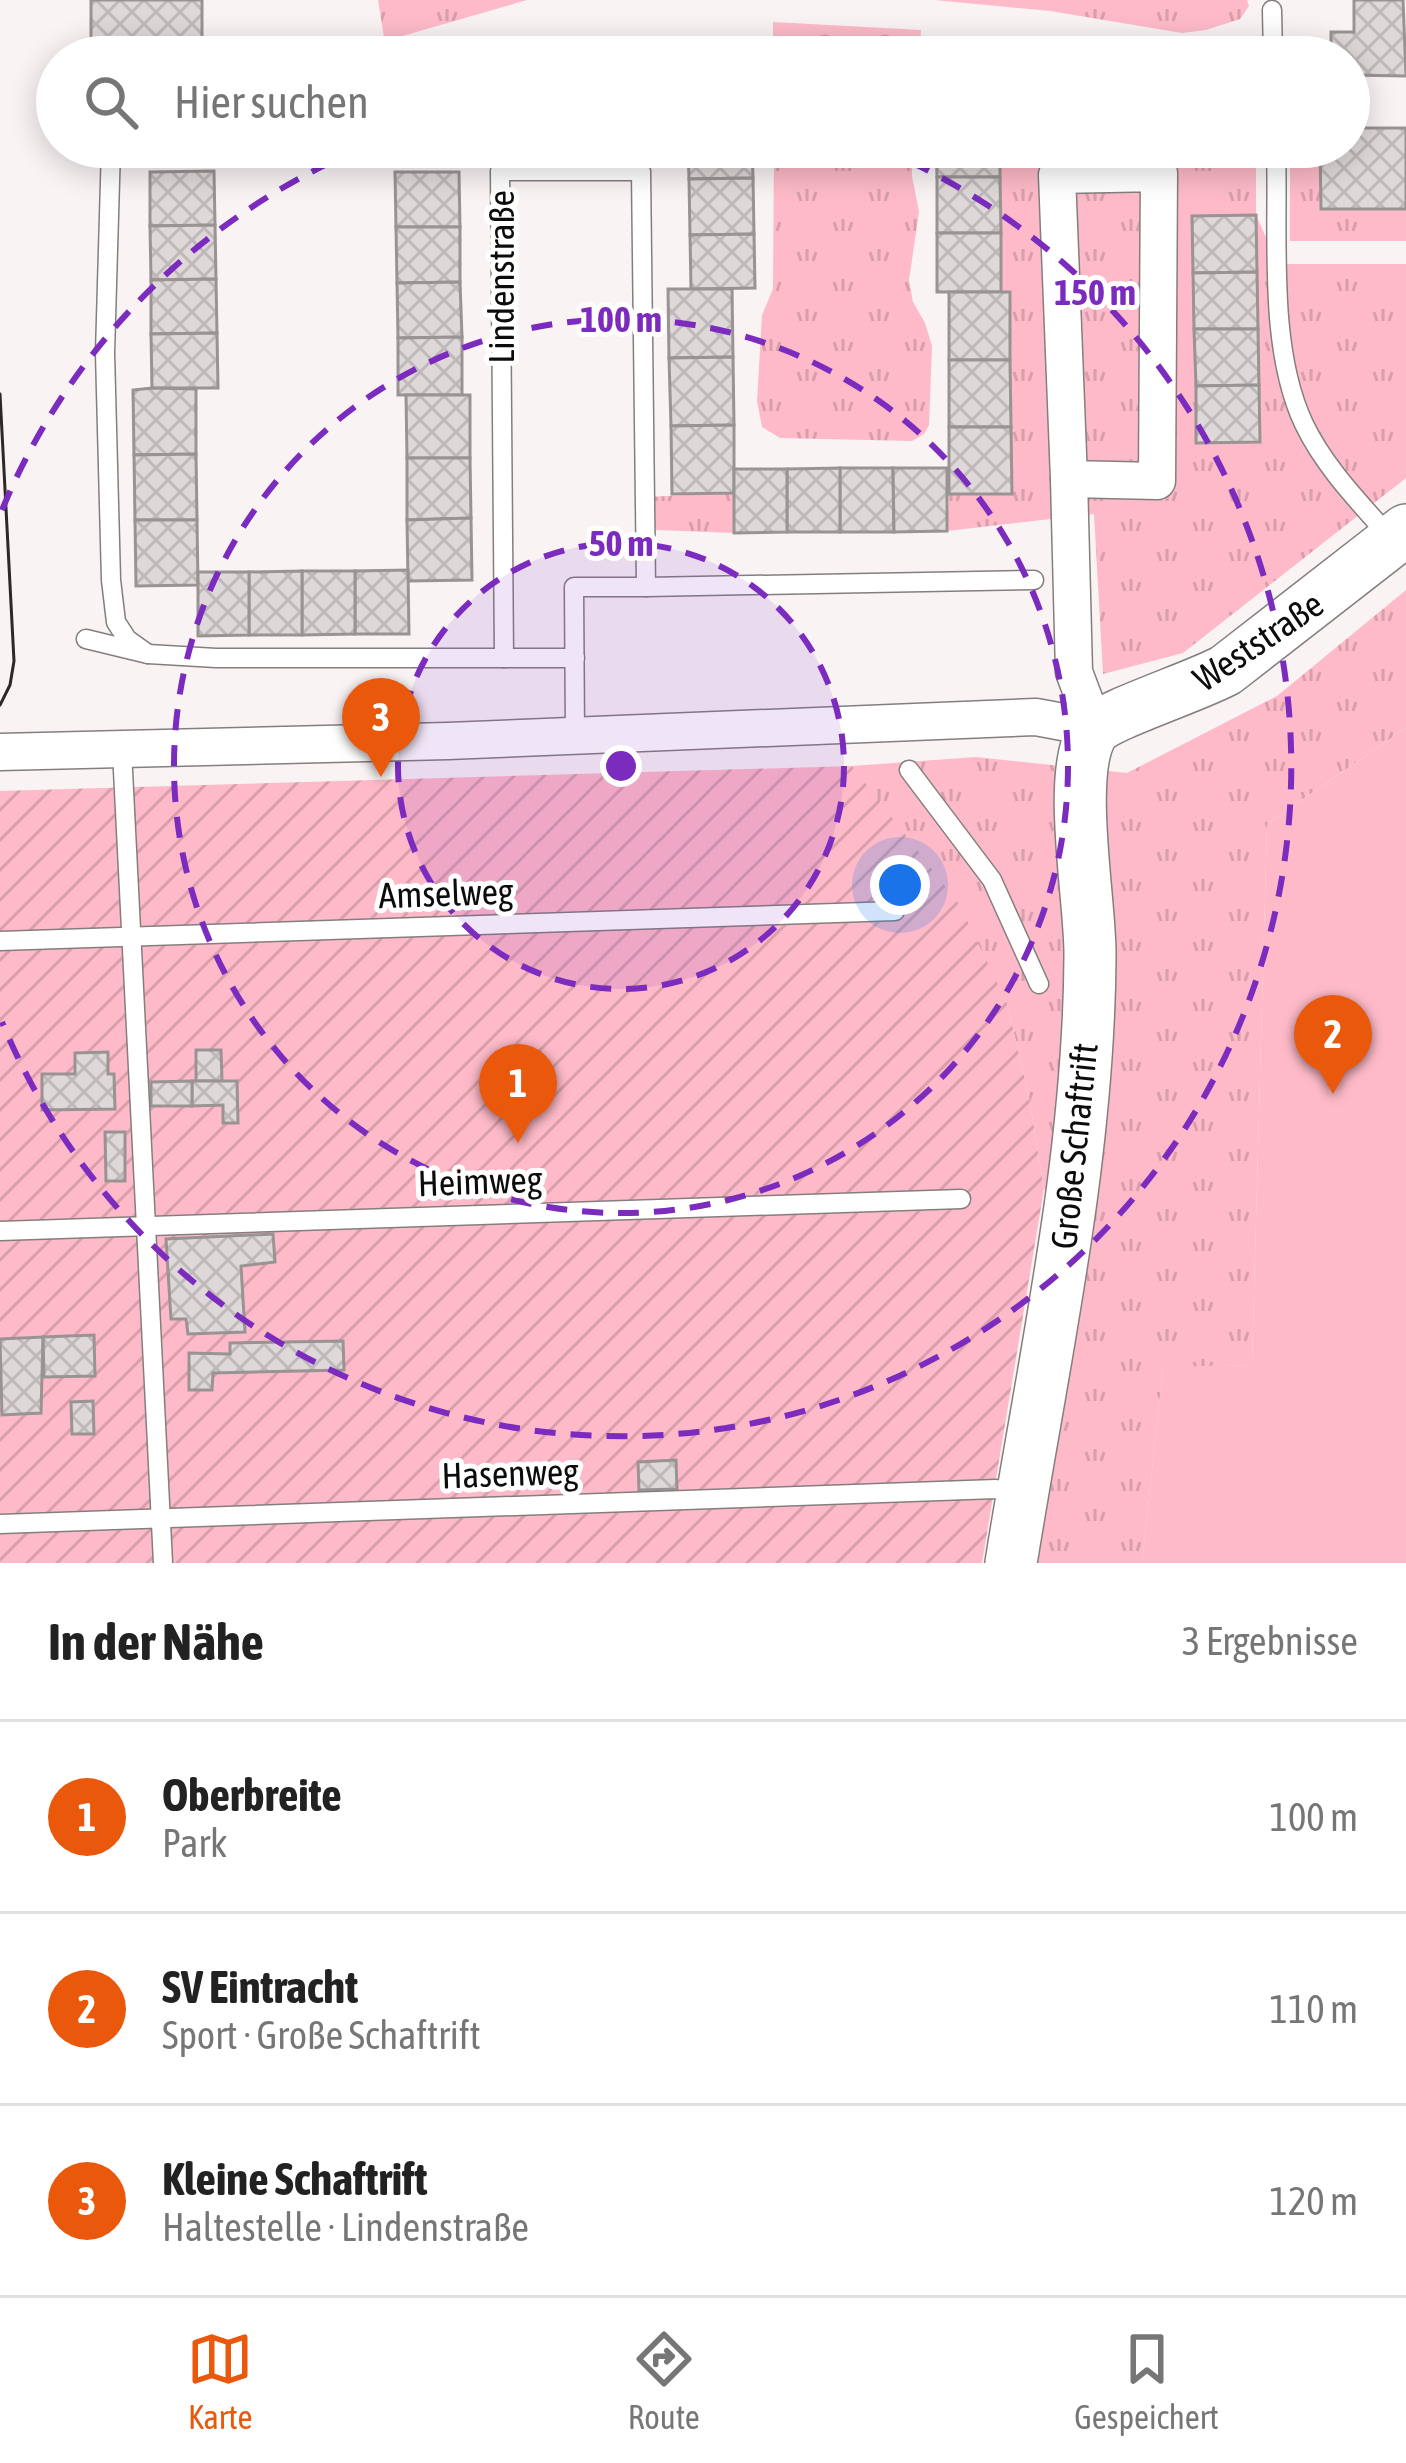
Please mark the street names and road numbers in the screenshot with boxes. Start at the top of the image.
street label: Lindenstraße [480,190,522,364]
street label: Weststraße [1185,582,1331,700]
street label: Amselweg [378,870,515,916]
street label: Große Schaftrift [1042,1041,1106,1251]
street label: Heimweg [417,1158,543,1204]
street label: Hasenweg [441,1450,580,1496]

